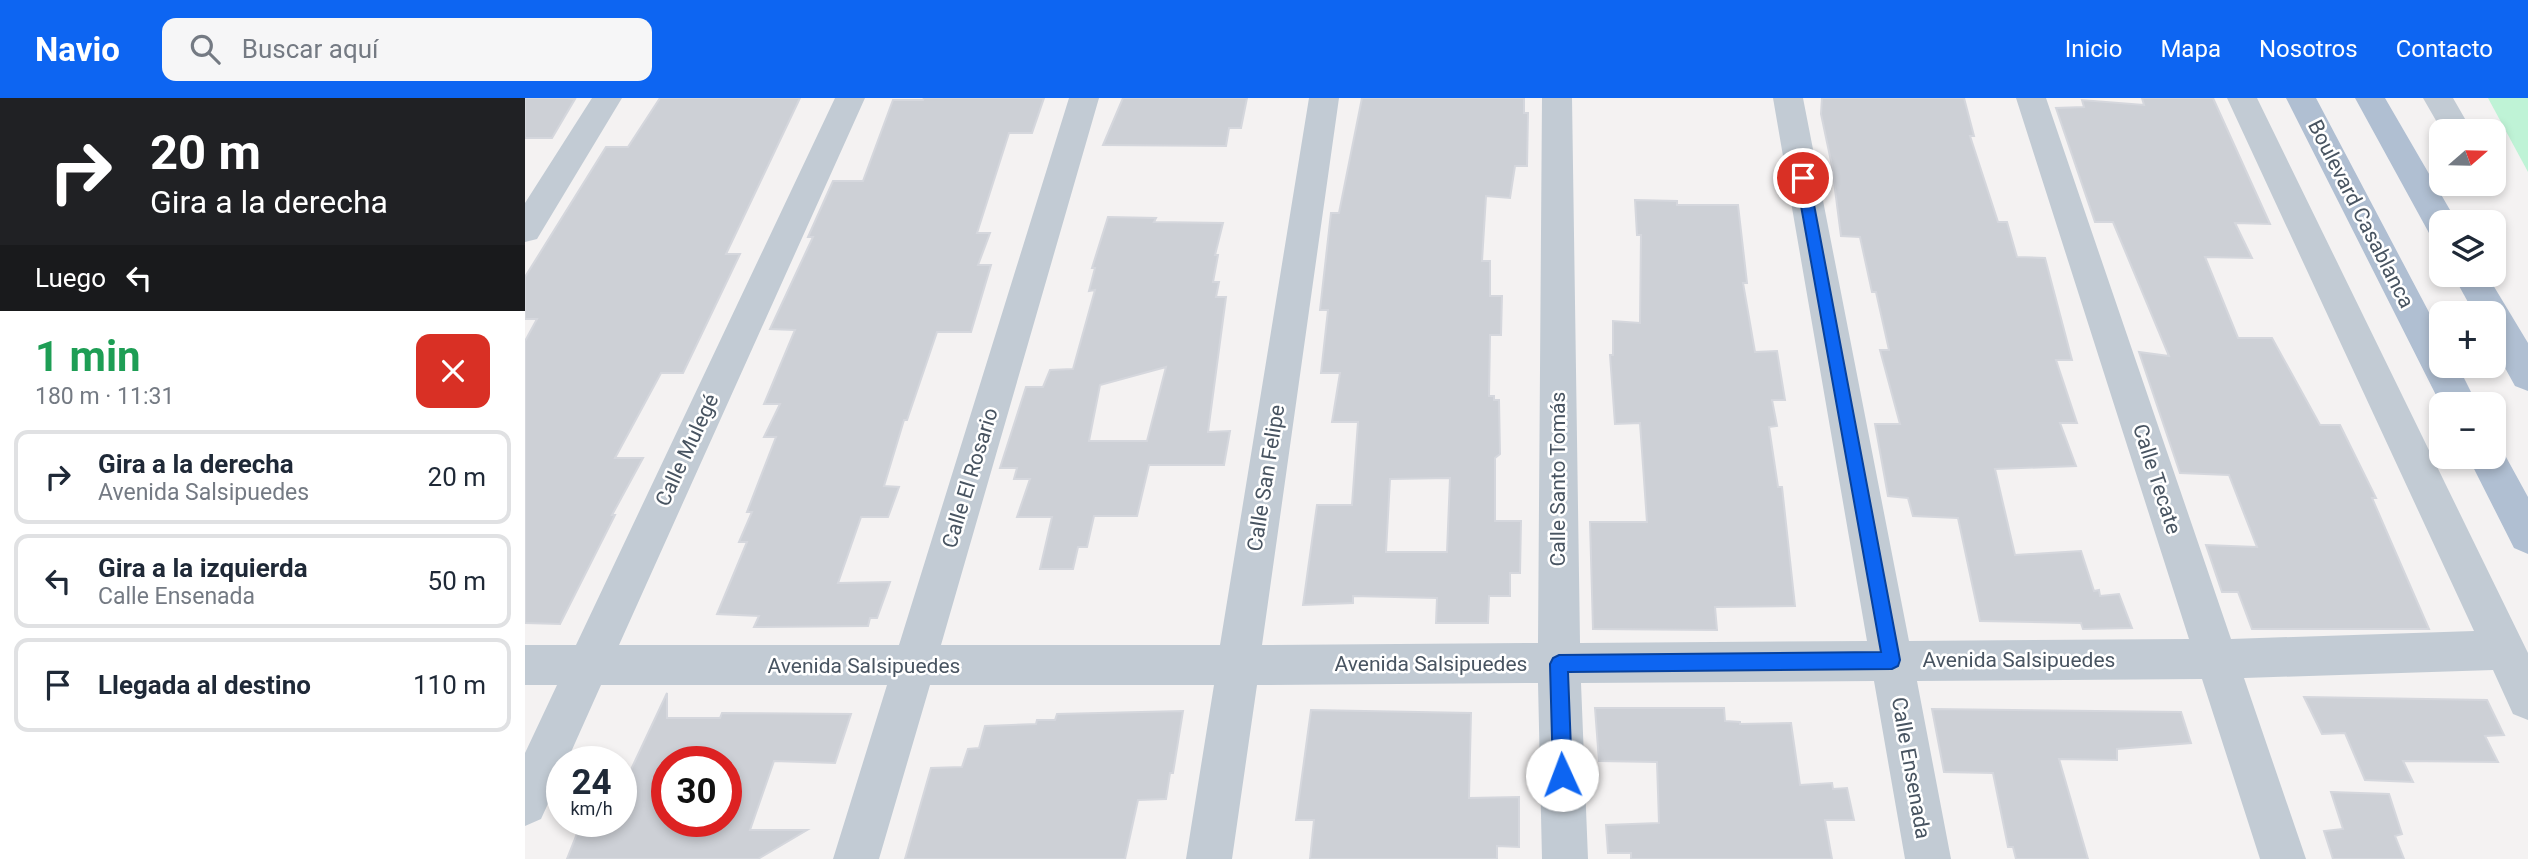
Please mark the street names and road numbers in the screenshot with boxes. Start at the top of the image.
street label: Boulevard Casablanca [2303,116,2419,312]
street label: Calle Mulegé [651,390,723,510]
street label: Calle Santo Tomás [1546,392,1570,566]
street label: Calle San Felipe [1243,403,1289,553]
street label: Calle El Rosario [937,405,1003,551]
street label: Calle Tecate [2128,421,2186,537]
street label: Avenida Salsipuedes [1923,648,2115,672]
street label: Avenida Salsipuedes [1335,652,1527,676]
street label: Avenida Salsipuedes [768,654,960,678]
street label: Calle Ensenada [1887,695,1935,841]

